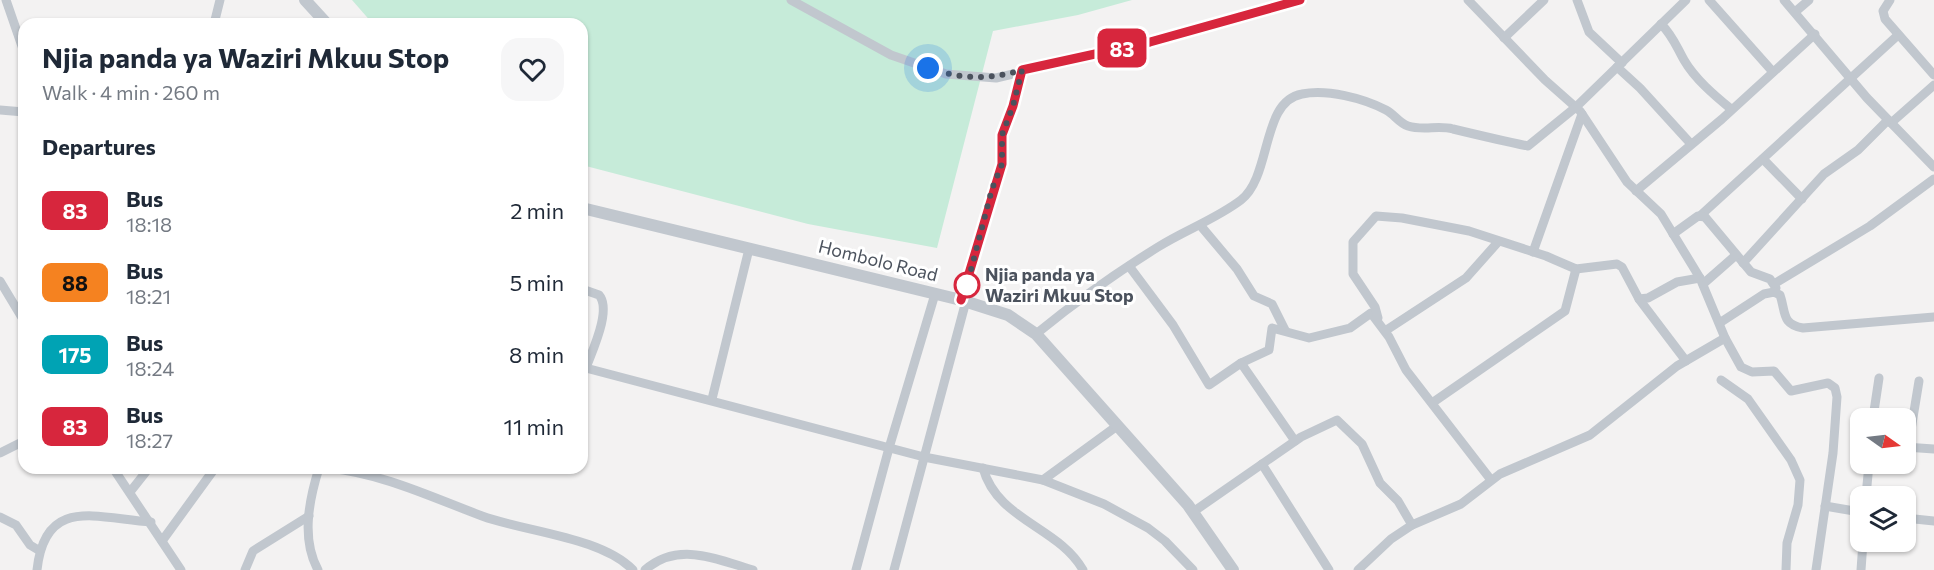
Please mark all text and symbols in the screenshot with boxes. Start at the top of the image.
line badge: 83 [1095,28,1149,68]
text: 83 [1109,36,1135,61]
button: heart [501,38,564,101]
text: Njia panda ya Waziri Mkuu Stop [42,40,449,74]
your location [913,53,943,83]
text: Walk · 4 min · 260 m [42,80,220,104]
text: Departures [42,133,156,160]
text: Bus [126,185,163,212]
text: 2 min [510,197,564,224]
text: 83 [62,198,88,223]
text: 18:18 [126,212,172,236]
street label: Hombolo Road [816,235,940,285]
text: Bus [126,257,163,284]
place label: Njia panda ya Waziri Mkuu Stop [985,263,1134,306]
text: 5 min [510,269,564,296]
text: 88 [62,270,88,295]
marker: Njia panda ya Waziri Mkuu Stop [954,272,980,298]
text: 18:21 [126,284,171,308]
text: Bus [126,329,163,356]
text: 8 min [509,341,564,368]
text: 175 [58,342,92,367]
text: 18:24 [126,356,174,380]
text: Bus [126,401,163,428]
north arrow [1850,408,1916,474]
map controls [1850,408,1916,552]
text: 11 min [504,413,564,440]
text: 83 [62,414,88,439]
text: 18:27 [126,428,173,452]
button: layers [1850,486,1916,552]

